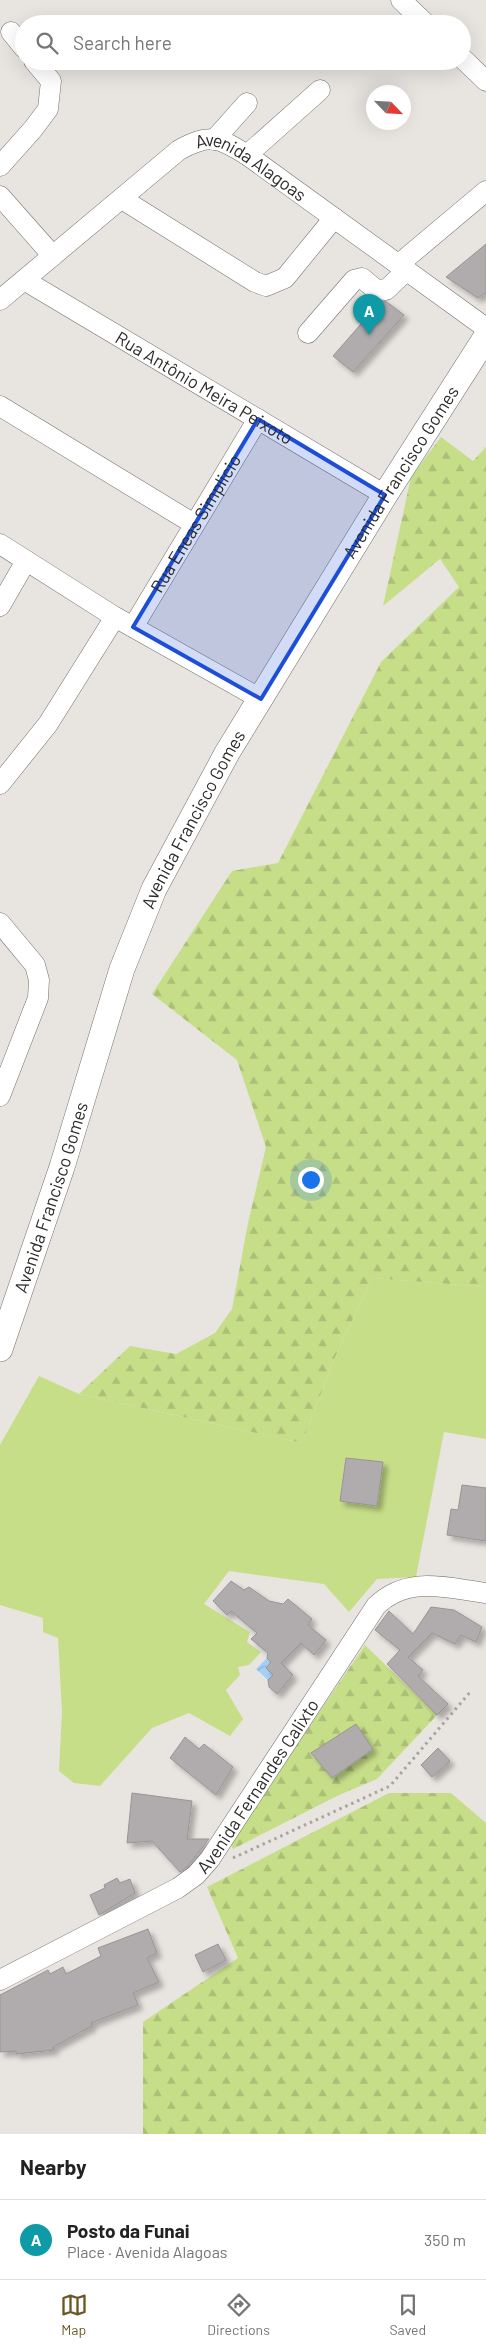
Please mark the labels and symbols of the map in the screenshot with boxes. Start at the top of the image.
north arrow [366,85,411,130]
street label: Avenida Alagoas [192,128,311,206]
pin: A [353,294,385,335]
street label: Rua Antônio Meira Peixoto [112,326,297,449]
street label: Avenida Francisco Gomes [338,382,463,562]
street label: Rua Eneas Simplicio [145,450,245,596]
street label: Avenida Francisco Gomes [136,726,250,912]
street label: Avenida Francisco Gomes [9,1099,92,1296]
your location [298,1167,324,1193]
street label: Avenida Fernandes Calixto [192,1695,323,1878]

